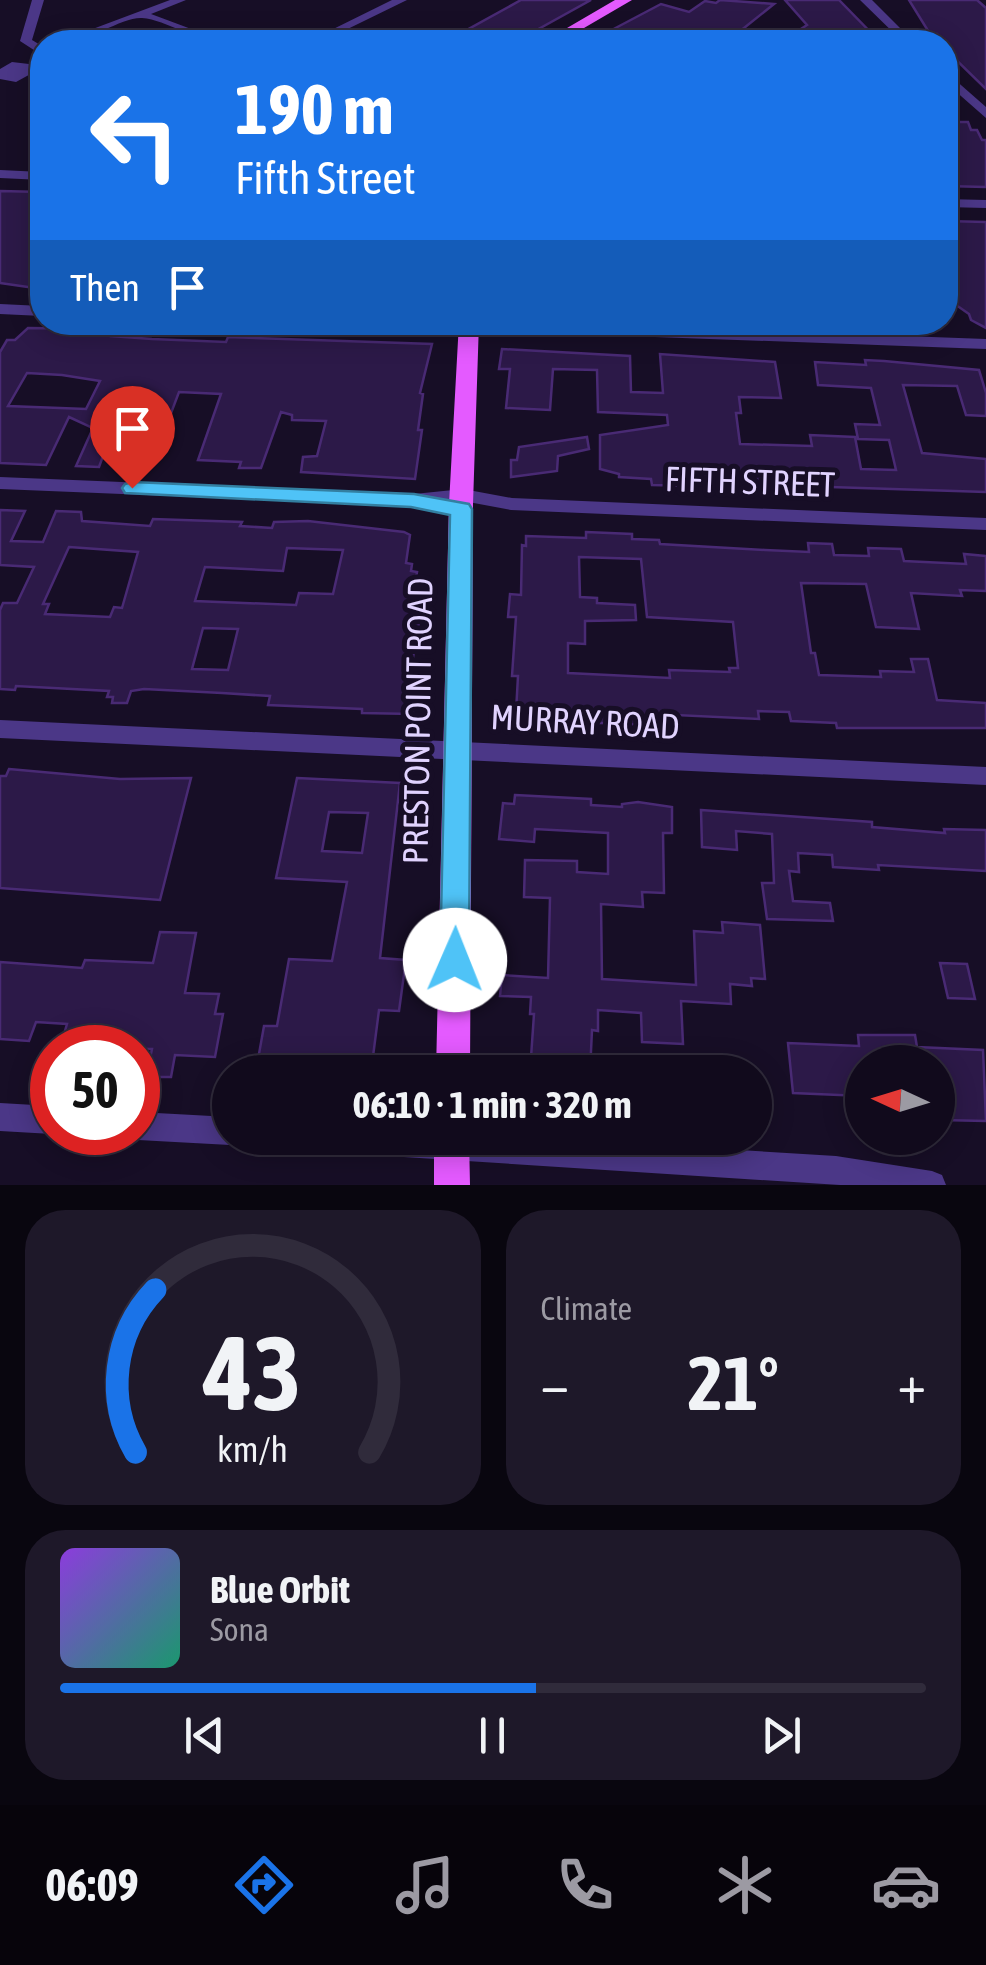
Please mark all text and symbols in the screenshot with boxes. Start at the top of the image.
text: 190 m [235,69,394,149]
icon: left [70,70,200,200]
text: Fifth Street [235,152,416,204]
icon: arrive [160,260,215,315]
text: Then [70,266,140,309]
pin [90,386,175,489]
icon: arrive [105,401,160,456]
street label: FIFTH STREET [664,458,836,504]
street label: PRESTON POINT ROAD [395,577,439,865]
street label: MURRAY ROAD [490,696,681,746]
position arrow [403,908,507,1012]
speed limit sign: 50 [30,1025,160,1155]
north arrow [845,1045,955,1155]
map controls [845,1045,955,1155]
text: 06:10 · 1 min · 320 m [352,1083,632,1126]
text: Climate [541,1290,632,1327]
text: 43 [203,1313,302,1432]
text: 21° [688,1340,779,1426]
text: − [541,1352,569,1415]
text: + [897,1352,926,1415]
text: km/h [217,1429,288,1470]
text: Blue Orbit [210,1568,350,1611]
text: Sona [210,1611,269,1648]
icon: previous [177,1708,232,1763]
icon: pause [465,1708,520,1763]
icon: next [754,1708,809,1763]
icon: directions [229,1850,299,1920]
icon: music [390,1850,460,1920]
icon: phone [550,1850,620,1920]
icon: climate [710,1850,780,1920]
icon: car [871,1850,941,1920]
text: 06:09 [45,1859,139,1911]

